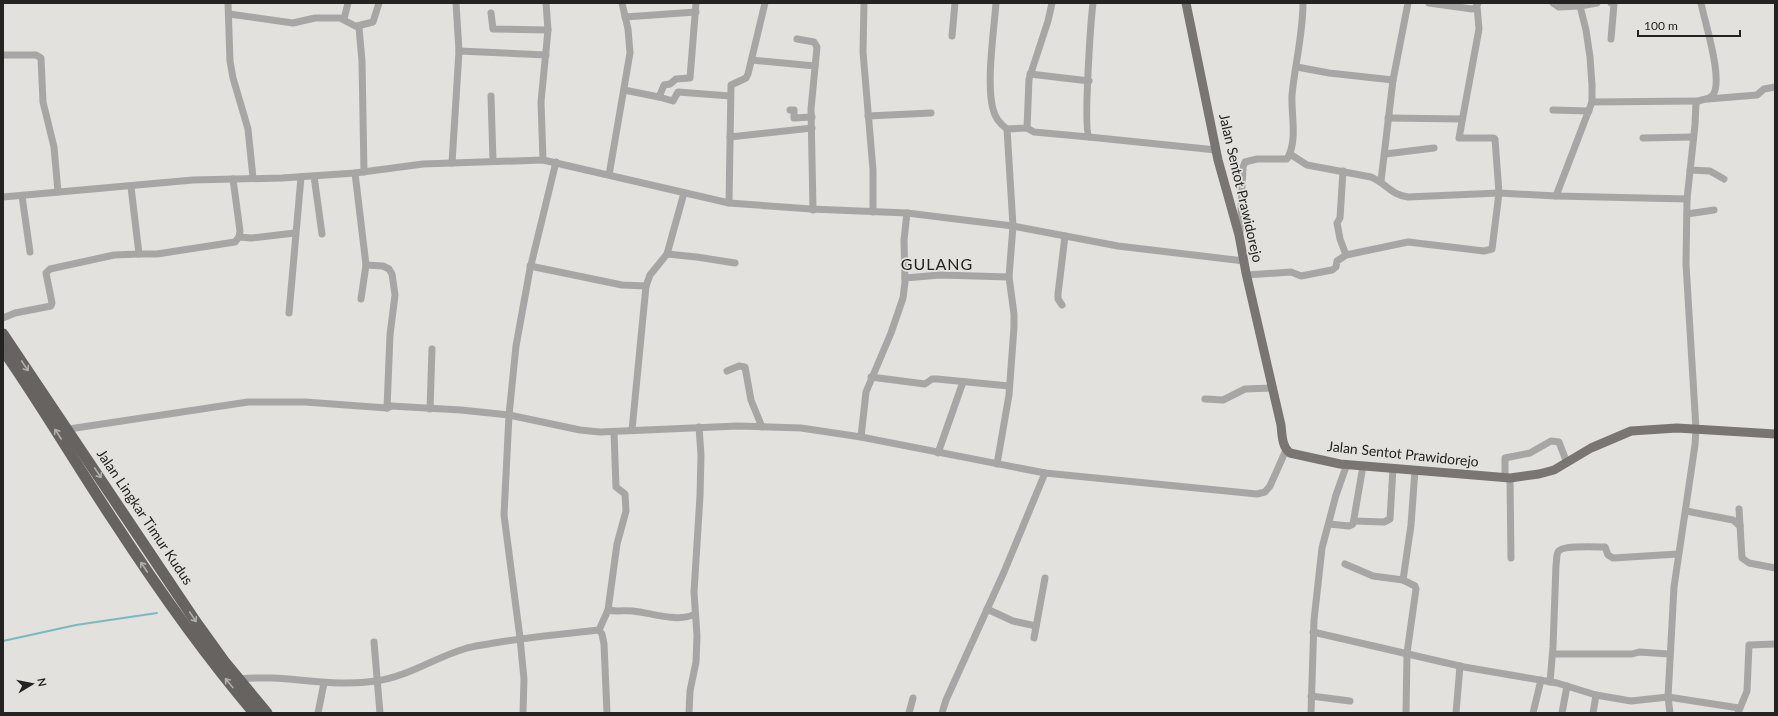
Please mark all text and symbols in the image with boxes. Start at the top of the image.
scale bar [1638,12,1740,38]
text: 100 m [1644,18,1678,33]
street label: Jalan Sentot Prawidorejo [1216,112,1267,264]
district label: GULANG [901,254,973,273]
one-way arrow [21,360,29,371]
one-way arrow [54,429,62,440]
street label: Jalan Sentot Prawidorejo [1327,437,1480,470]
street label: Jalan Lingkar Timur Kudus [94,446,197,588]
one-way arrow [94,468,102,479]
one-way arrow [140,561,148,572]
one-way arrow [189,611,197,622]
north arrow [12,664,52,704]
text: N [35,677,49,687]
one-way arrow [224,678,233,689]

